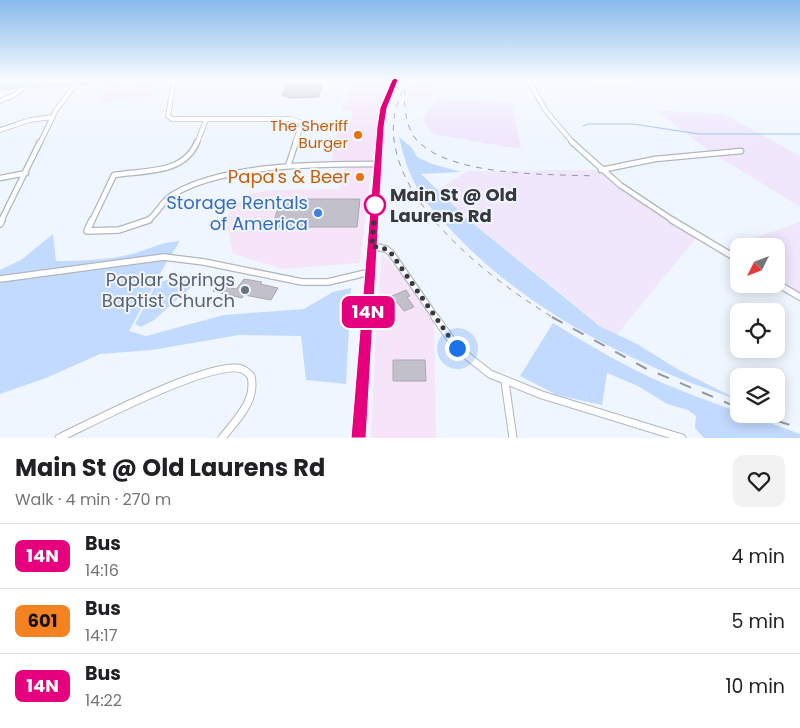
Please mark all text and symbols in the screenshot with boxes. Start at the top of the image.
place label: The Sheriff Burger [270,115,348,153]
marker: The Sheriff Burger [352,129,364,141]
place label: Papa's & Beer [228,164,350,189]
marker: Papa's & Beer [354,171,366,183]
place label: Main St @ Old Laurens Rd [390,182,517,228]
place label: Storage Rentals of America [166,190,308,236]
marker: Main St @ Old Laurens Rd [364,194,386,216]
marker: Storage Rentals of America [312,207,324,219]
north arrow [730,238,785,292]
map controls [730,238,785,423]
place label: Poplar Springs Baptist Church [102,267,235,313]
marker: Poplar Springs Baptist Church [239,284,251,296]
line badge: 14N [339,296,397,328]
text: 14N [352,299,384,324]
button: locate [730,303,785,358]
your location [445,336,470,361]
button: layers [730,368,785,423]
text: Main St @ Old Laurens Rd [15,451,325,484]
button: heart [733,455,785,507]
text: Walk · 4 min · 270 m [15,488,171,511]
text: Bus [85,530,121,557]
text: 14N [26,543,59,568]
text: 4 min [732,543,785,570]
text: 14:16 [85,559,119,582]
text: Bus [85,595,121,622]
text: 601 [28,608,57,633]
text: 5 min [732,608,785,635]
text: 14:17 [85,624,117,647]
text: Bus [85,660,121,687]
text: 14N [26,673,59,698]
text: 10 min [726,673,785,700]
text: 14:22 [85,689,122,712]

